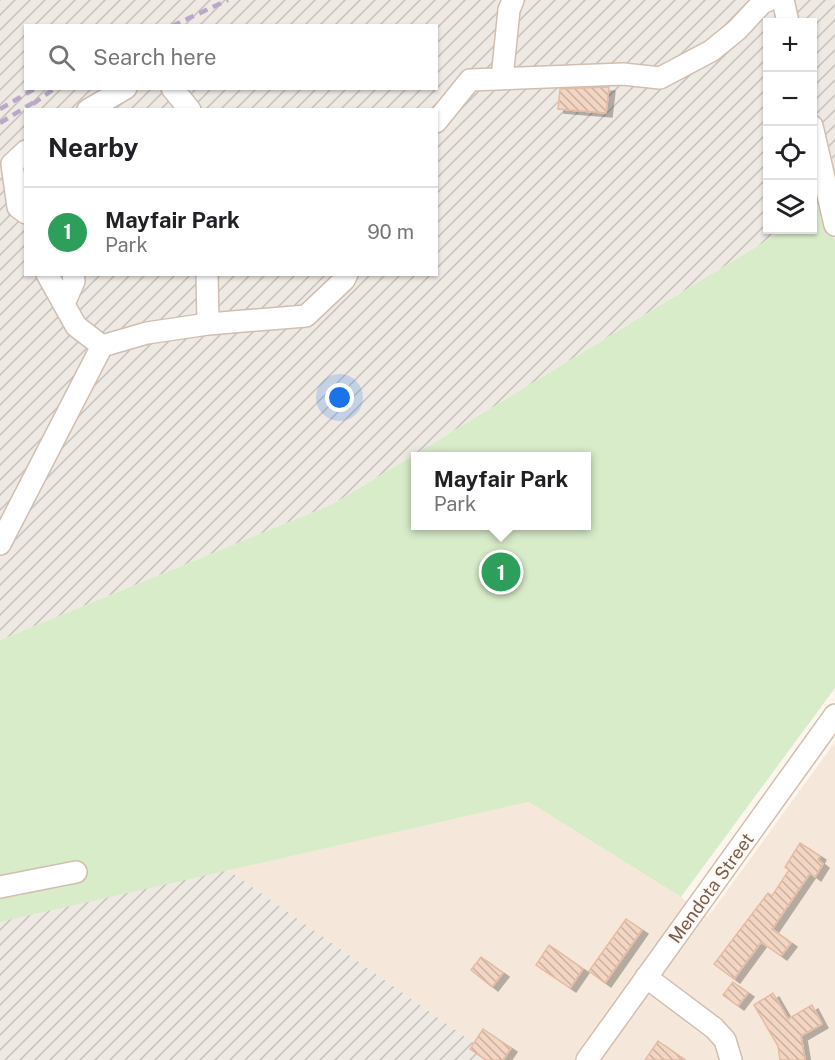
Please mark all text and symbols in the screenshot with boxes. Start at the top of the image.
map controls [763,18,817,234]
button: + [763,18,817,72]
search box [24,24,438,90]
icon: search [45,41,78,74]
text: Search here [93,44,217,70]
button: − [763,72,817,126]
button: locate [763,126,817,180]
text: Nearby [48,132,138,163]
button: layers [763,180,817,234]
text: Mayfair Park [105,207,240,233]
text: 1 [63,220,72,244]
text: 90 m [367,220,414,244]
text: Park [105,233,148,257]
your location [325,383,354,412]
popup [411,452,591,530]
text: Mayfair Park [434,466,568,492]
text: Park [434,492,476,516]
pin: 1 [482,550,520,594]
street label: Mendota Street [664,829,758,947]

